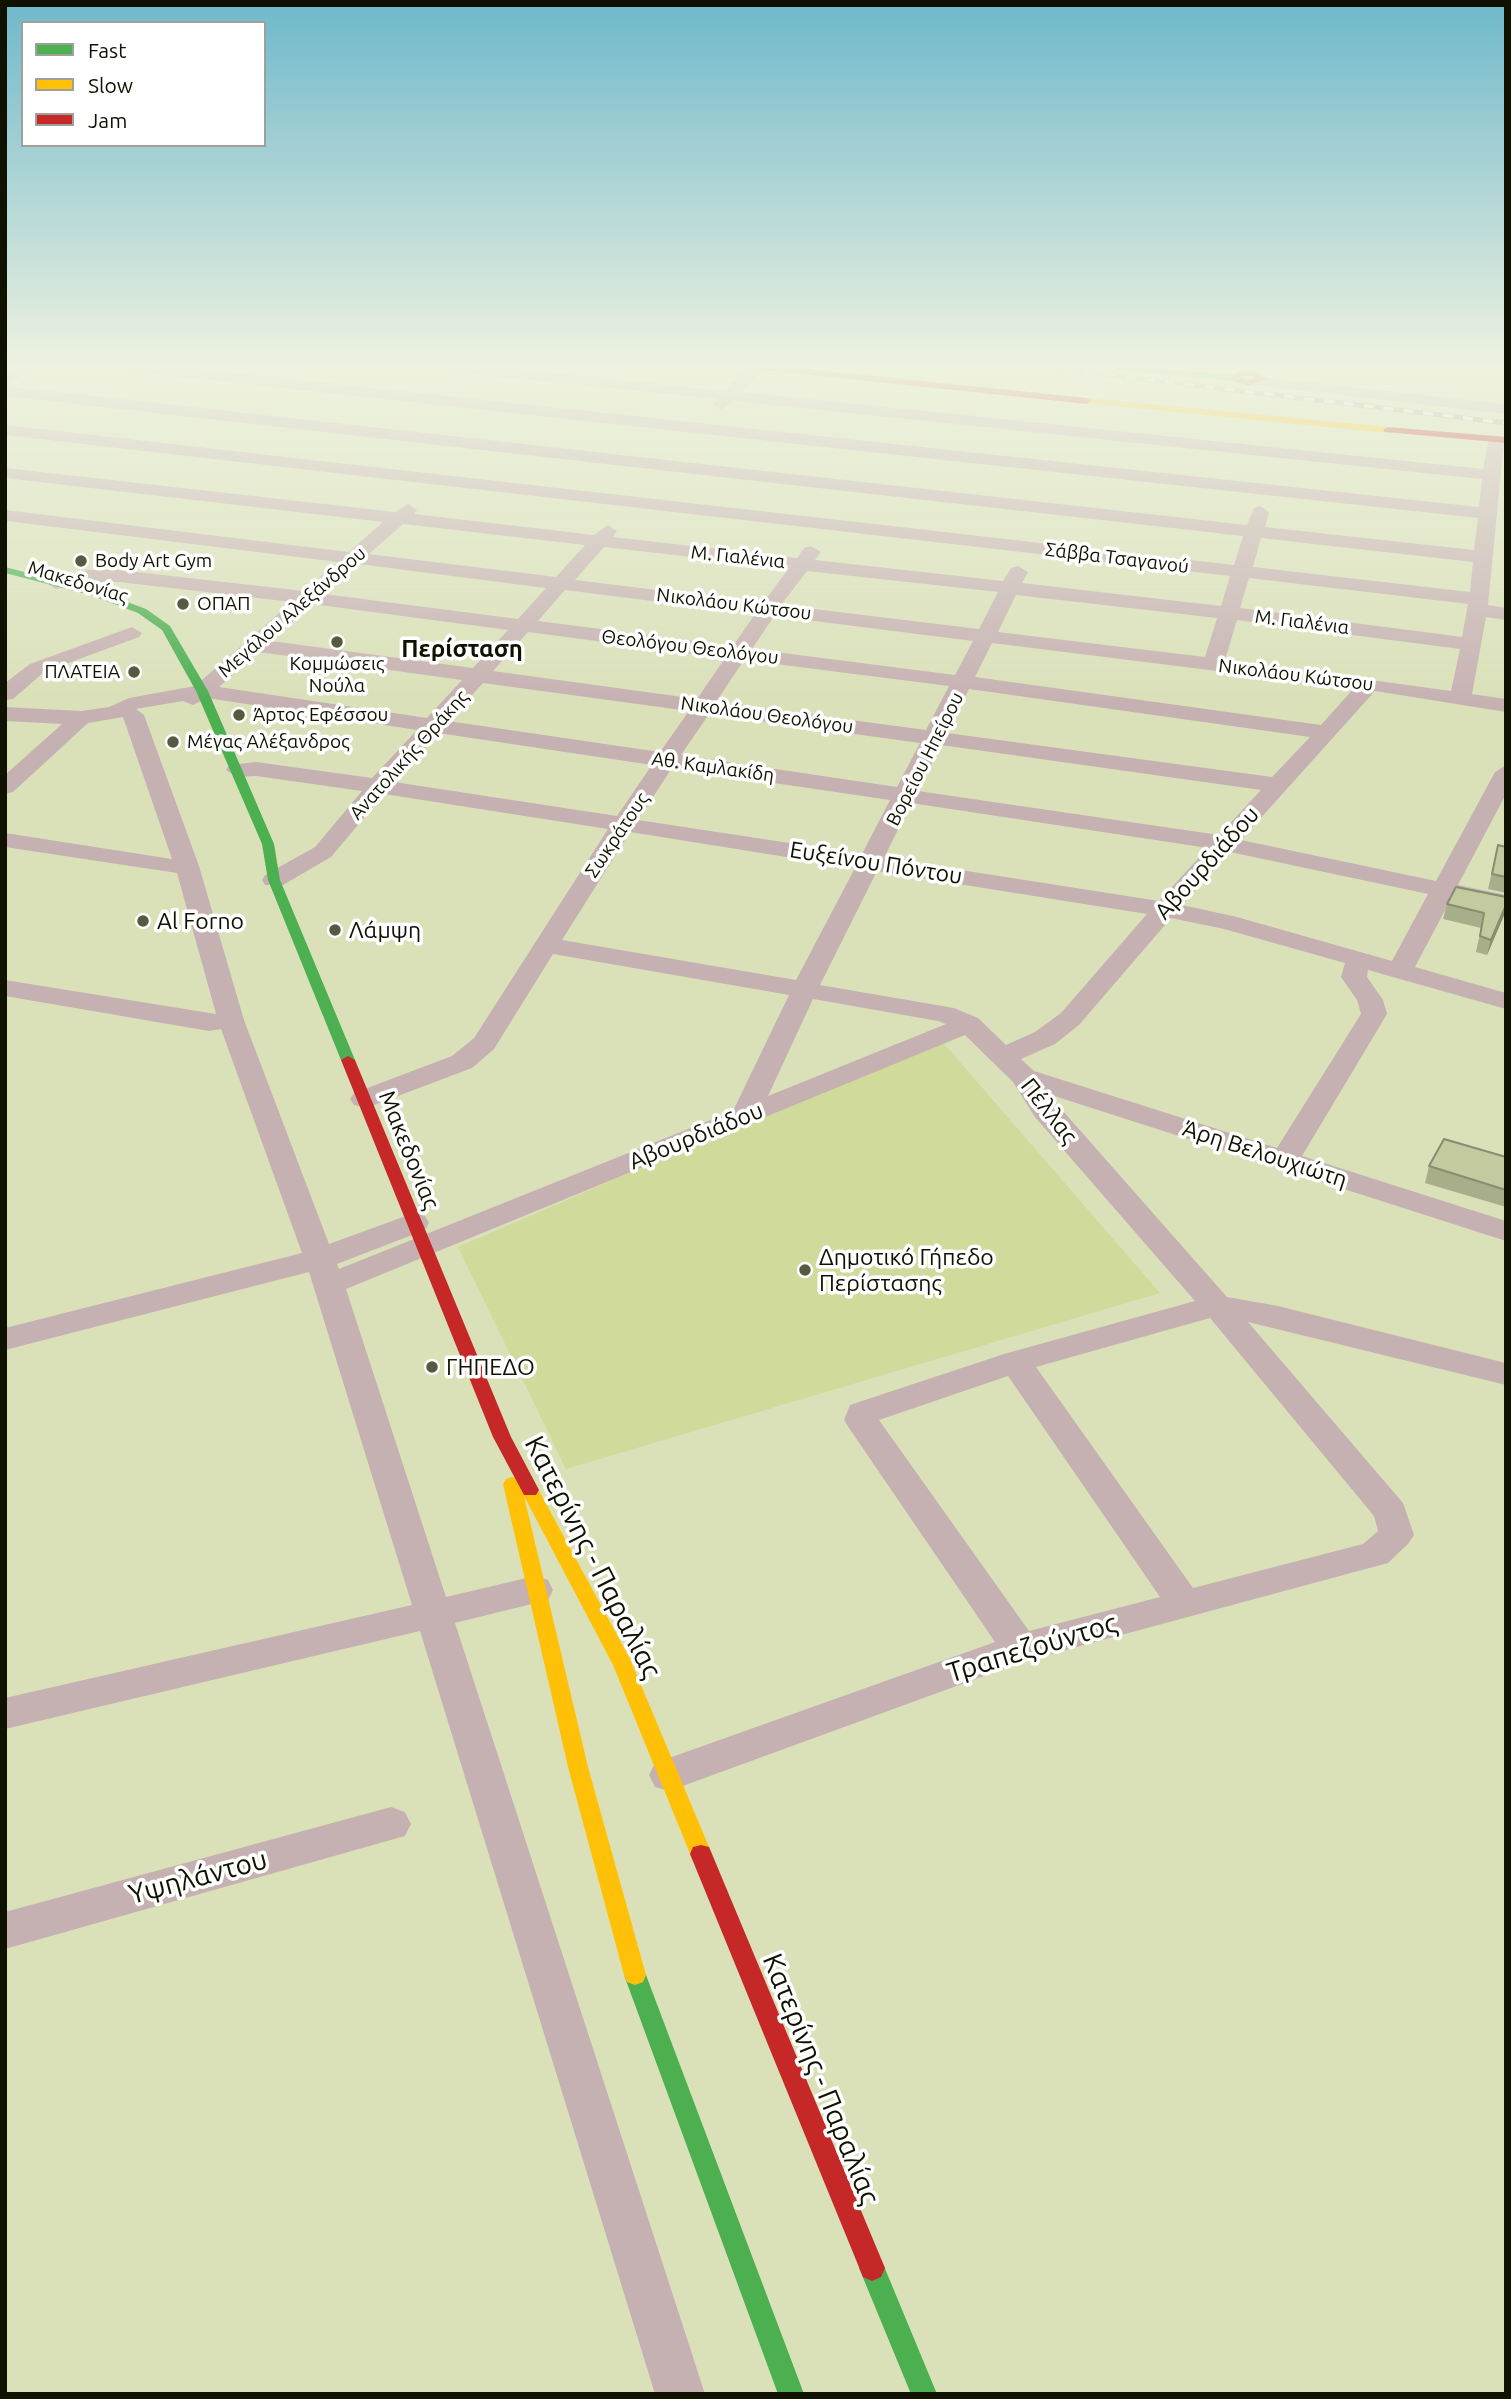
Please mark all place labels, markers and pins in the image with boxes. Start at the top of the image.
place label: Body Art Gym [95,550,212,572]
marker: Body Art Gym [73,553,89,569]
place label: ΟΠΑΠ [197,593,250,615]
marker: ΟΠΑΠ [175,596,191,612]
marker: Κομμώσεις Νούλα [329,634,345,650]
place label: Κομμώσεις Νούλα [290,653,384,697]
place label: ΠΛΑΤΕΙΑ [44,661,120,683]
marker: ΠΛΑΤΕΙΑ [126,664,142,680]
place label: Άρτος Εφέσσου [253,704,388,726]
marker: Άρτος Εφέσσου [231,707,247,723]
place label: Μέγας Αλέξανδρος [187,731,350,753]
marker: Μέγας Αλέξανδρος [165,734,181,750]
place label: Al Forno [157,907,244,935]
marker: Al Forno [135,913,151,929]
place label: Λάμψη [349,916,421,944]
marker: Λάμψη [327,922,343,938]
place label: Δημοτικό Γήπεδο Περίστασης [819,1243,994,1297]
marker: Δημοτικό Γήπεδο Περίστασης [797,1262,813,1278]
place label: ΓΗΠΕΔΟ [446,1353,535,1381]
marker: ΓΗΠΕΔΟ [424,1359,440,1375]

